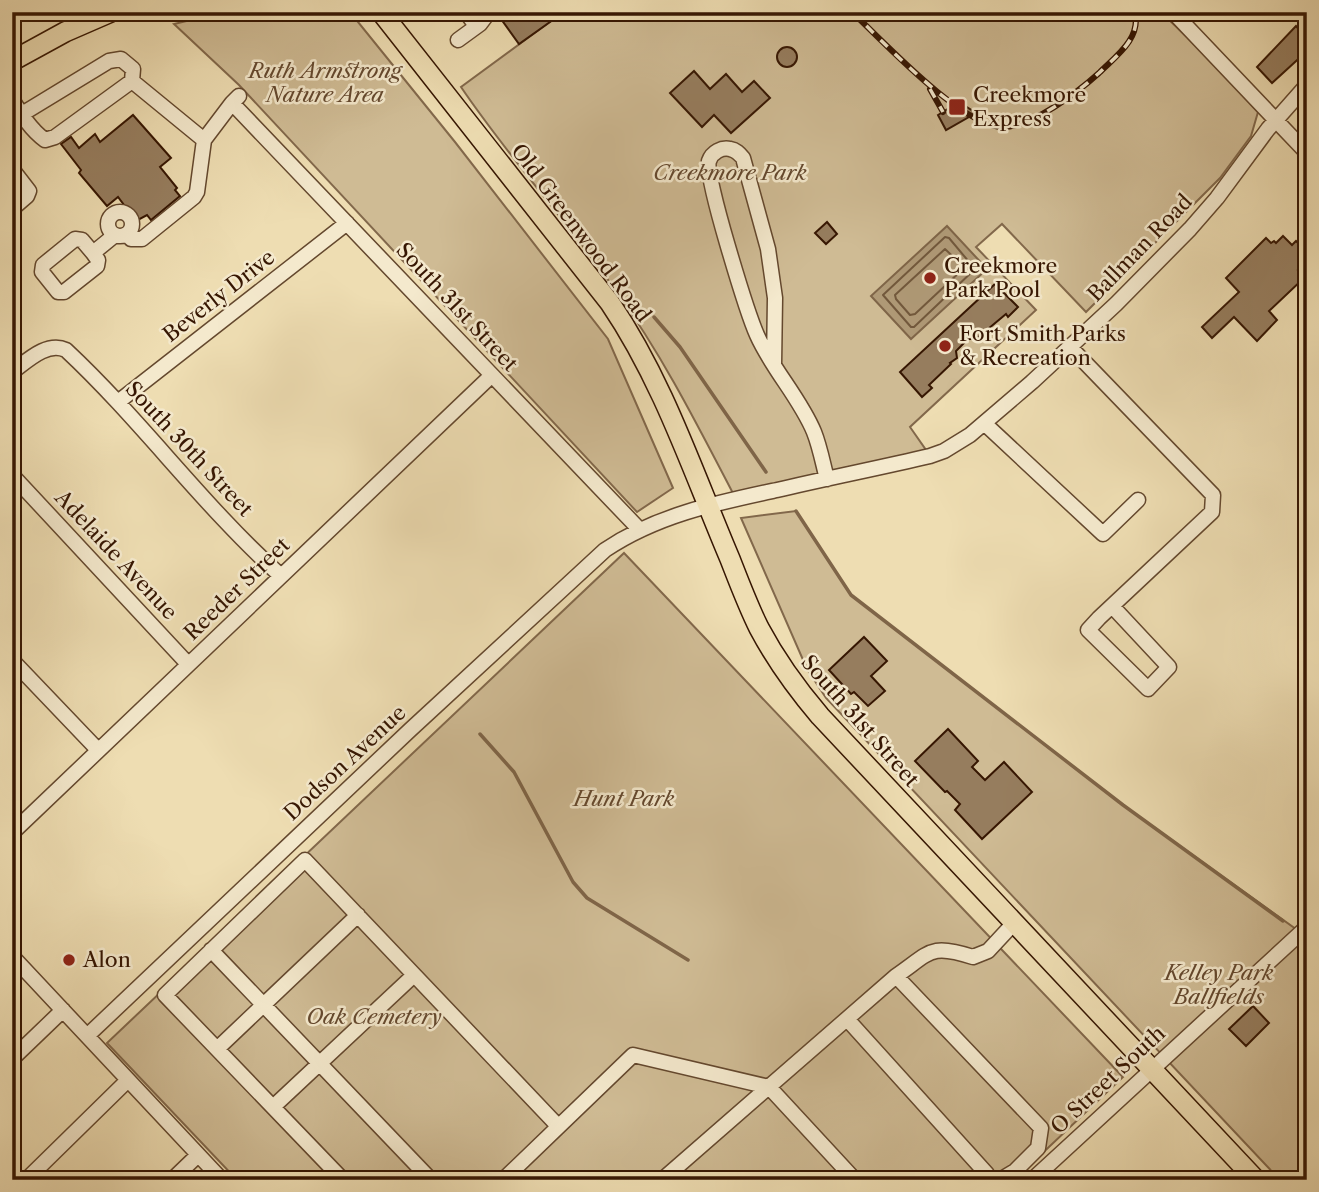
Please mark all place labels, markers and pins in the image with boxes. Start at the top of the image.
place label: Creekmore Express [973,82,1086,131]
marker: Creekmore Express [947,97,967,117]
place label: Creekmore Park Pool [944,253,1057,302]
marker: Creekmore Park Pool [922,270,938,286]
place label: Fort Smith Parks & Recreation [959,321,1126,370]
marker: Fort Smith Parks & Recreation [937,338,953,354]
place label: Alon [82,947,131,972]
marker: Alon [61,952,77,968]

